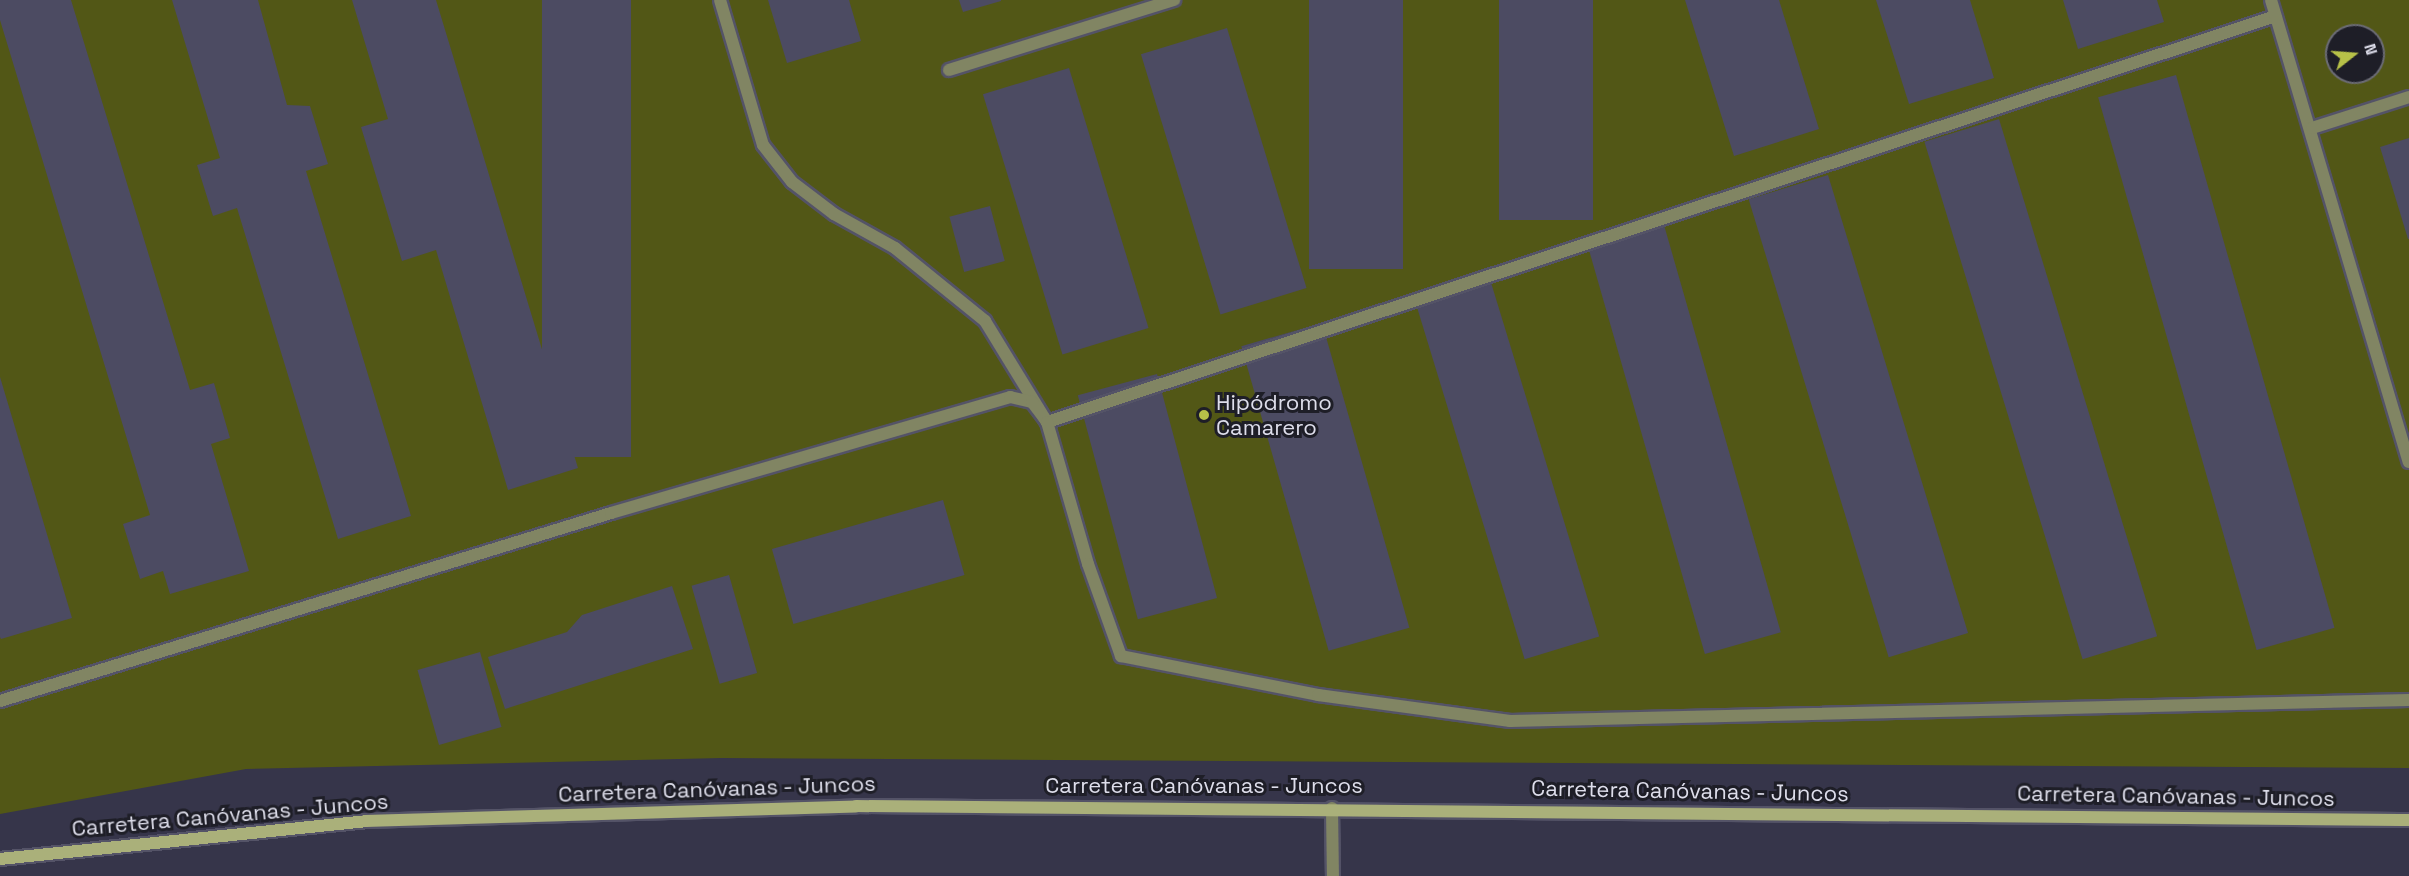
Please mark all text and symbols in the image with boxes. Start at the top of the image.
north arrow [2325,24,2385,84]
text: N [2359,41,2382,57]
place label: Hipódromo Camarero [1216,389,1332,440]
marker: Hipódromo Camarero [1197,408,1211,422]
street label: Carretera Canóvanas - Juncos [557,770,877,808]
street label: Carretera Canóvanas - Juncos [1045,773,1363,799]
street label: Carretera Canóvanas - Juncos [1530,775,1850,807]
street label: Carretera Canóvanas - Juncos [2016,780,2336,812]
street label: Carretera Canóvanas - Juncos [70,788,390,842]

